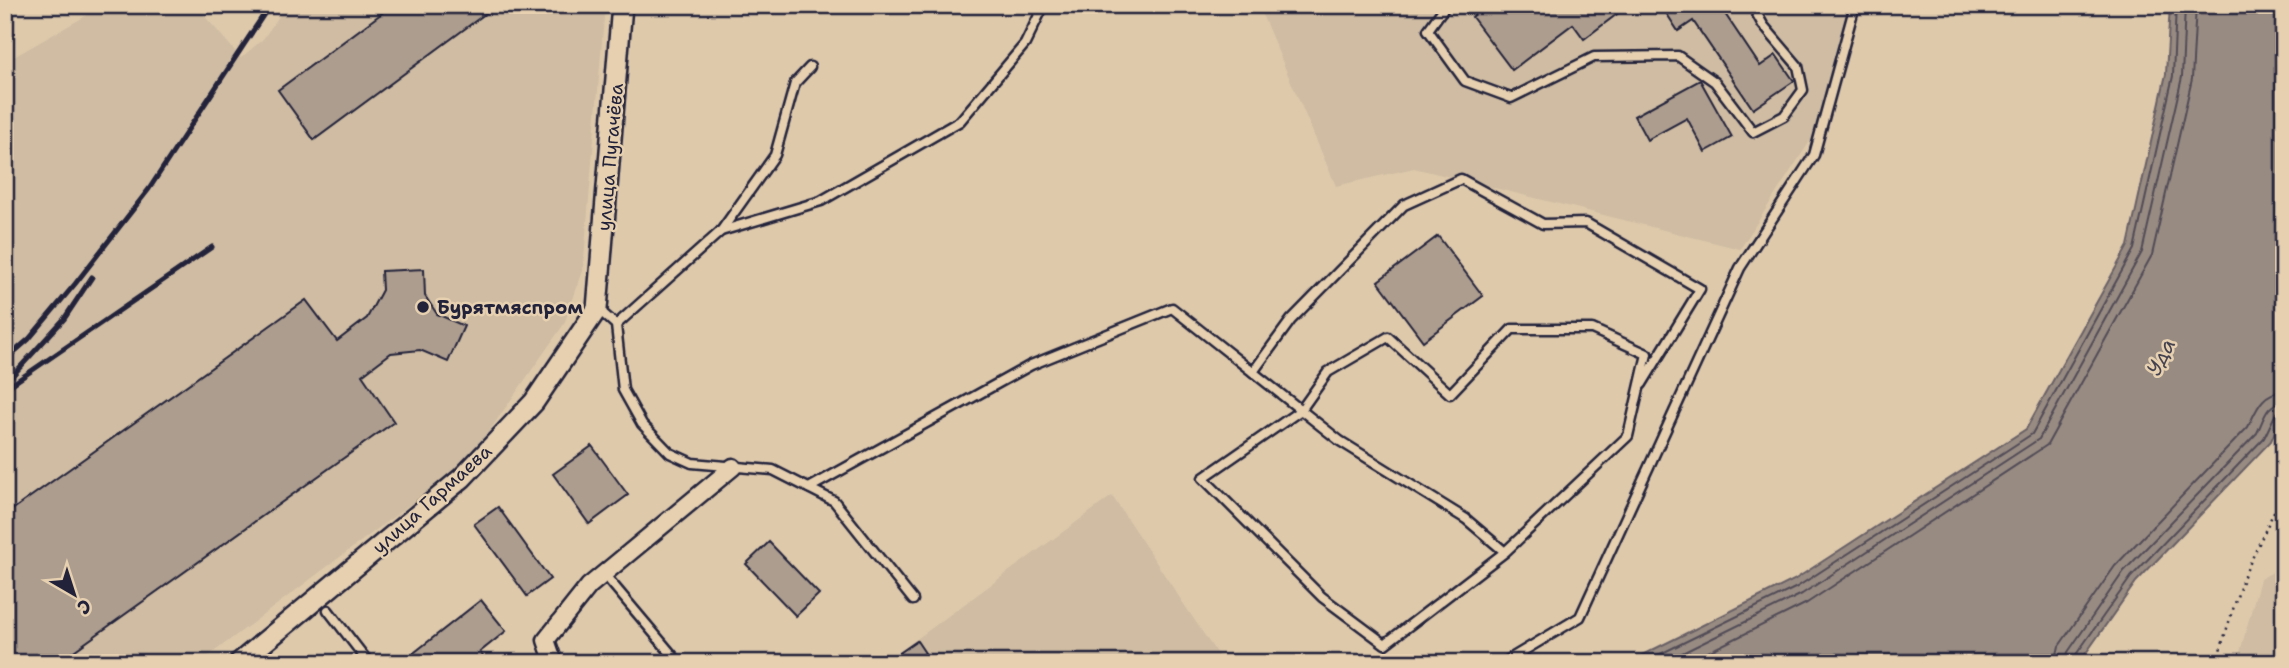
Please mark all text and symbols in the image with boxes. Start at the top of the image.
street label: улица Пугачёва [591,82,629,232]
place label: Бурятмяспром [437,295,583,320]
marker: Бурятмяспром [415,299,431,315]
water label: Уда [2140,334,2182,380]
street label: улица Гармаева [367,439,497,559]
north arrow [38,560,108,630]
text: С [72,593,97,620]

